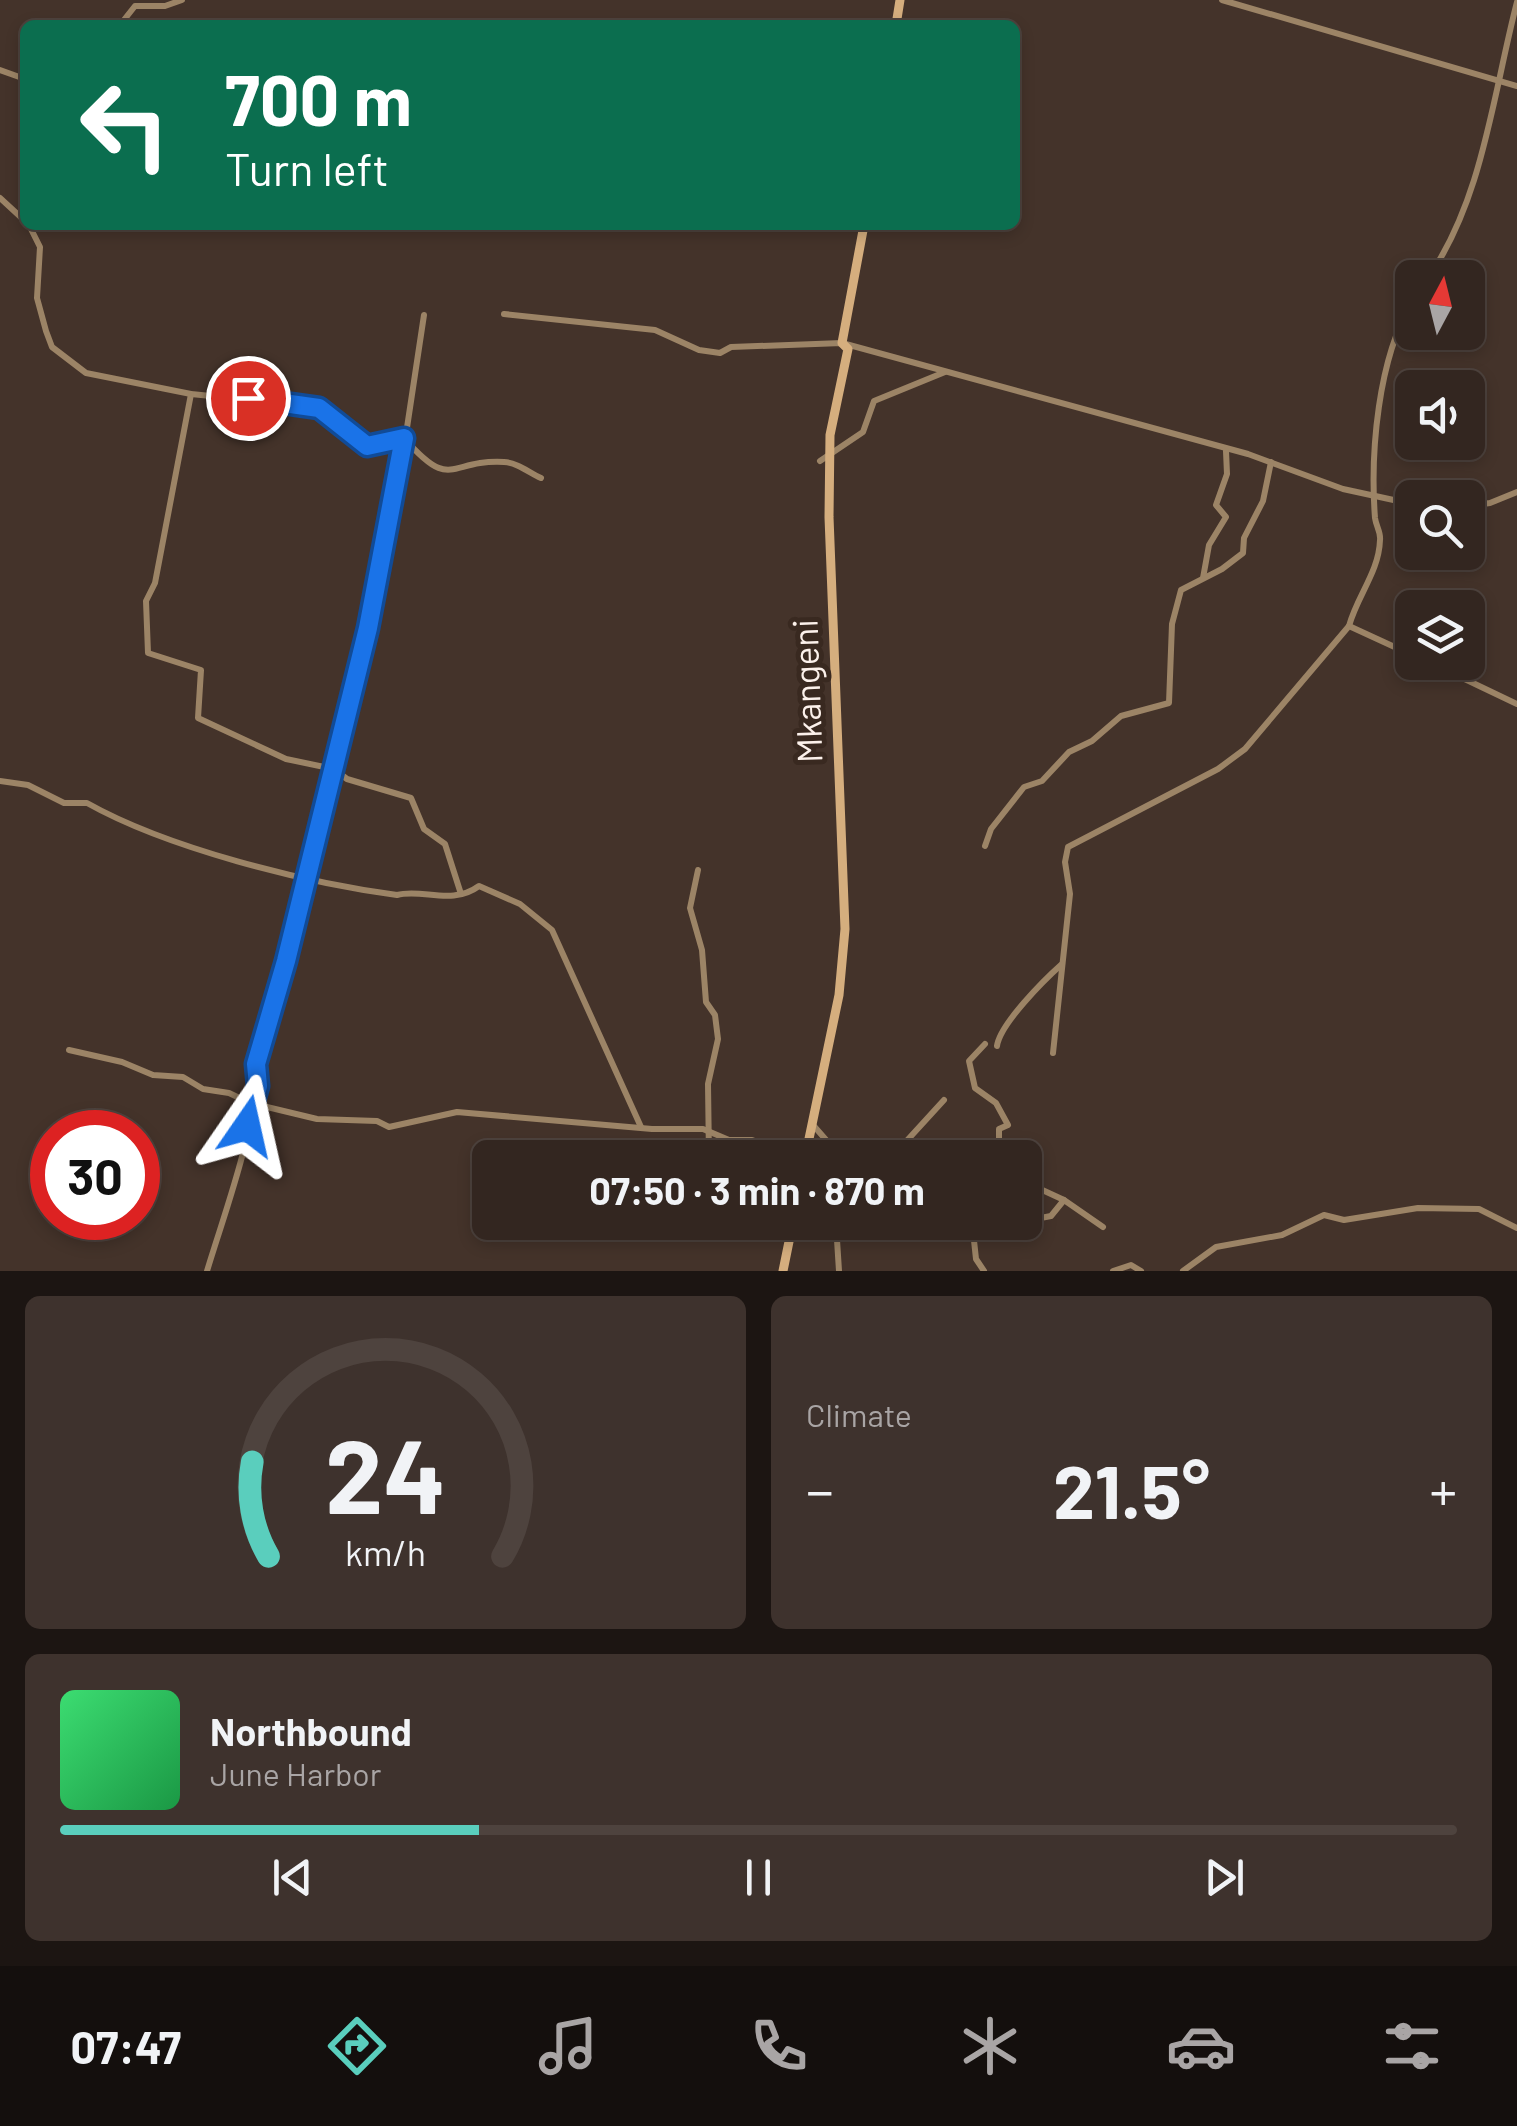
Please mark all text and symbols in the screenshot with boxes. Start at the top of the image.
text: 700 m [225,56,412,140]
icon: left [60,60,190,190]
text: Turn left [225,141,389,195]
north arrow [1395,260,1485,350]
map controls [1395,260,1485,680]
pin [206,356,291,441]
button: sound [1395,370,1485,460]
icon: arrive [221,371,276,426]
button: search [1395,480,1485,570]
button: layers [1395,590,1485,680]
street label: Mkangeni [782,618,830,764]
position arrow [195,1074,299,1178]
speed limit sign: 30 [30,1110,160,1240]
text: 07:50 · 3 min · 870 m [589,1167,925,1213]
text: Climate [806,1395,912,1433]
text: 24 [325,1410,446,1535]
text: 21.5° [1053,1444,1210,1534]
text: − [806,1456,834,1522]
text: + [1429,1456,1457,1522]
text: km/h [345,1530,426,1573]
text: Northbound [210,1708,412,1754]
text: June Harbor [210,1754,381,1792]
icon: previous [265,1850,320,1905]
icon: pause [731,1850,786,1905]
icon: next [1197,1850,1252,1905]
icon: directions [322,2011,392,2081]
icon: music [533,2011,603,2081]
icon: phone [744,2011,814,2081]
icon: climate [955,2011,1025,2081]
icon: car [1166,2011,1236,2081]
icon: filters [1377,2011,1447,2081]
text: 07:47 [70,2019,181,2073]

